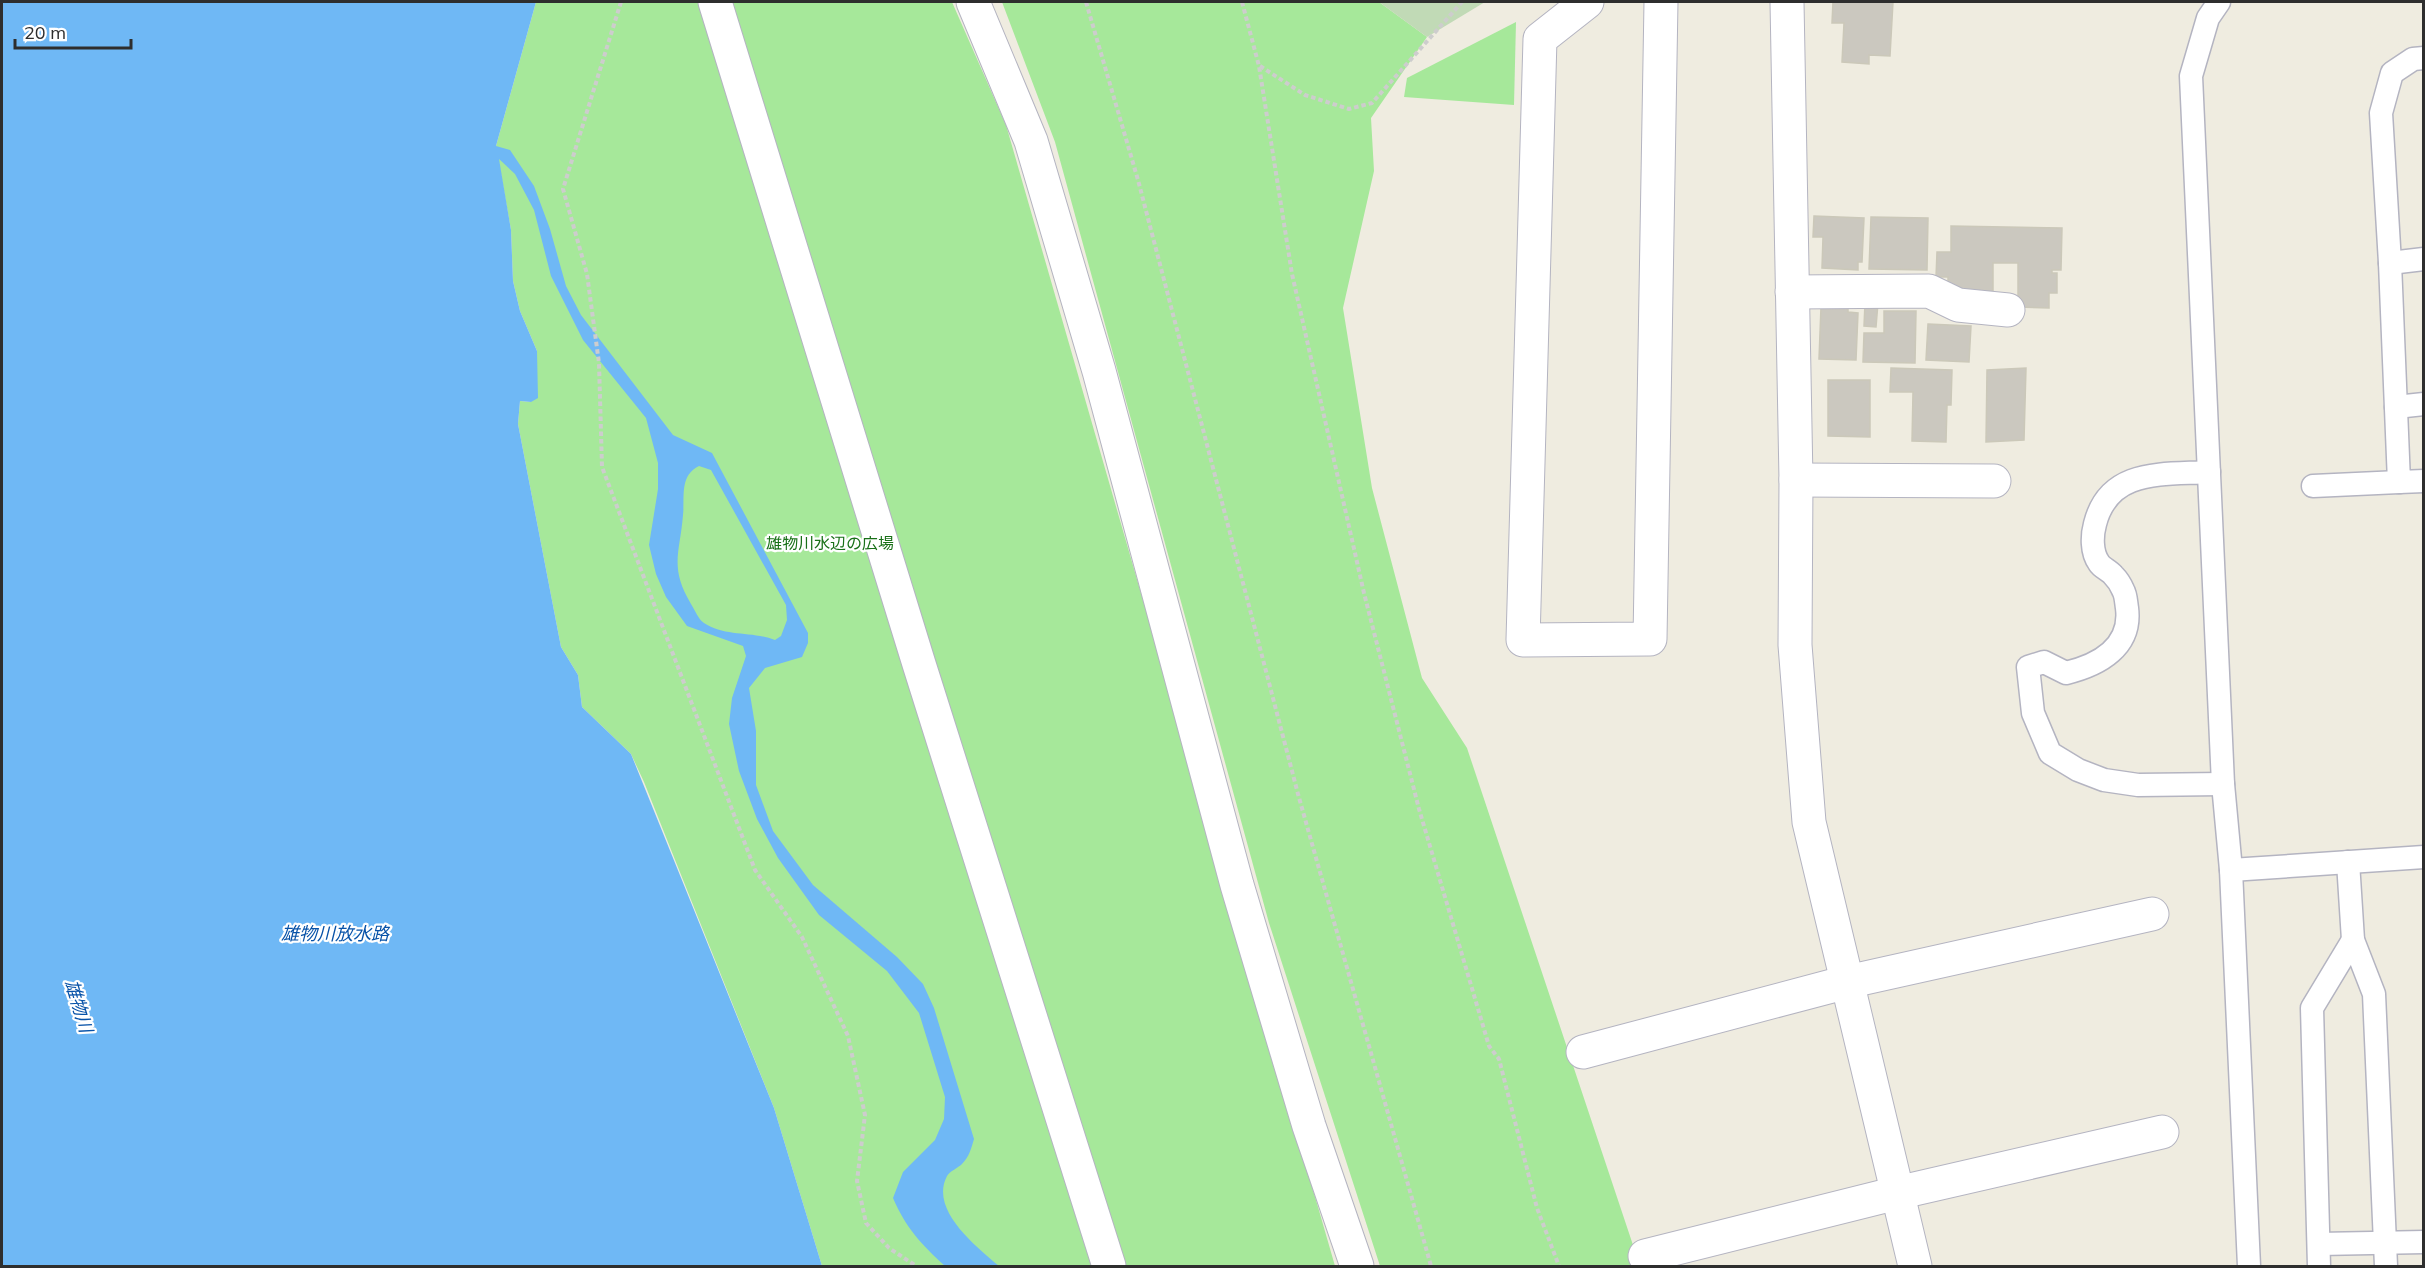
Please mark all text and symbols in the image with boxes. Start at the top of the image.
scale bar [15,12,130,50]
text: 20 m [24,21,66,44]
park label: 雄物川水辺の広場 [766,533,894,553]
water label: 雄物川放水路 [281,922,391,945]
water label: 雄物川 [60,977,98,1037]

